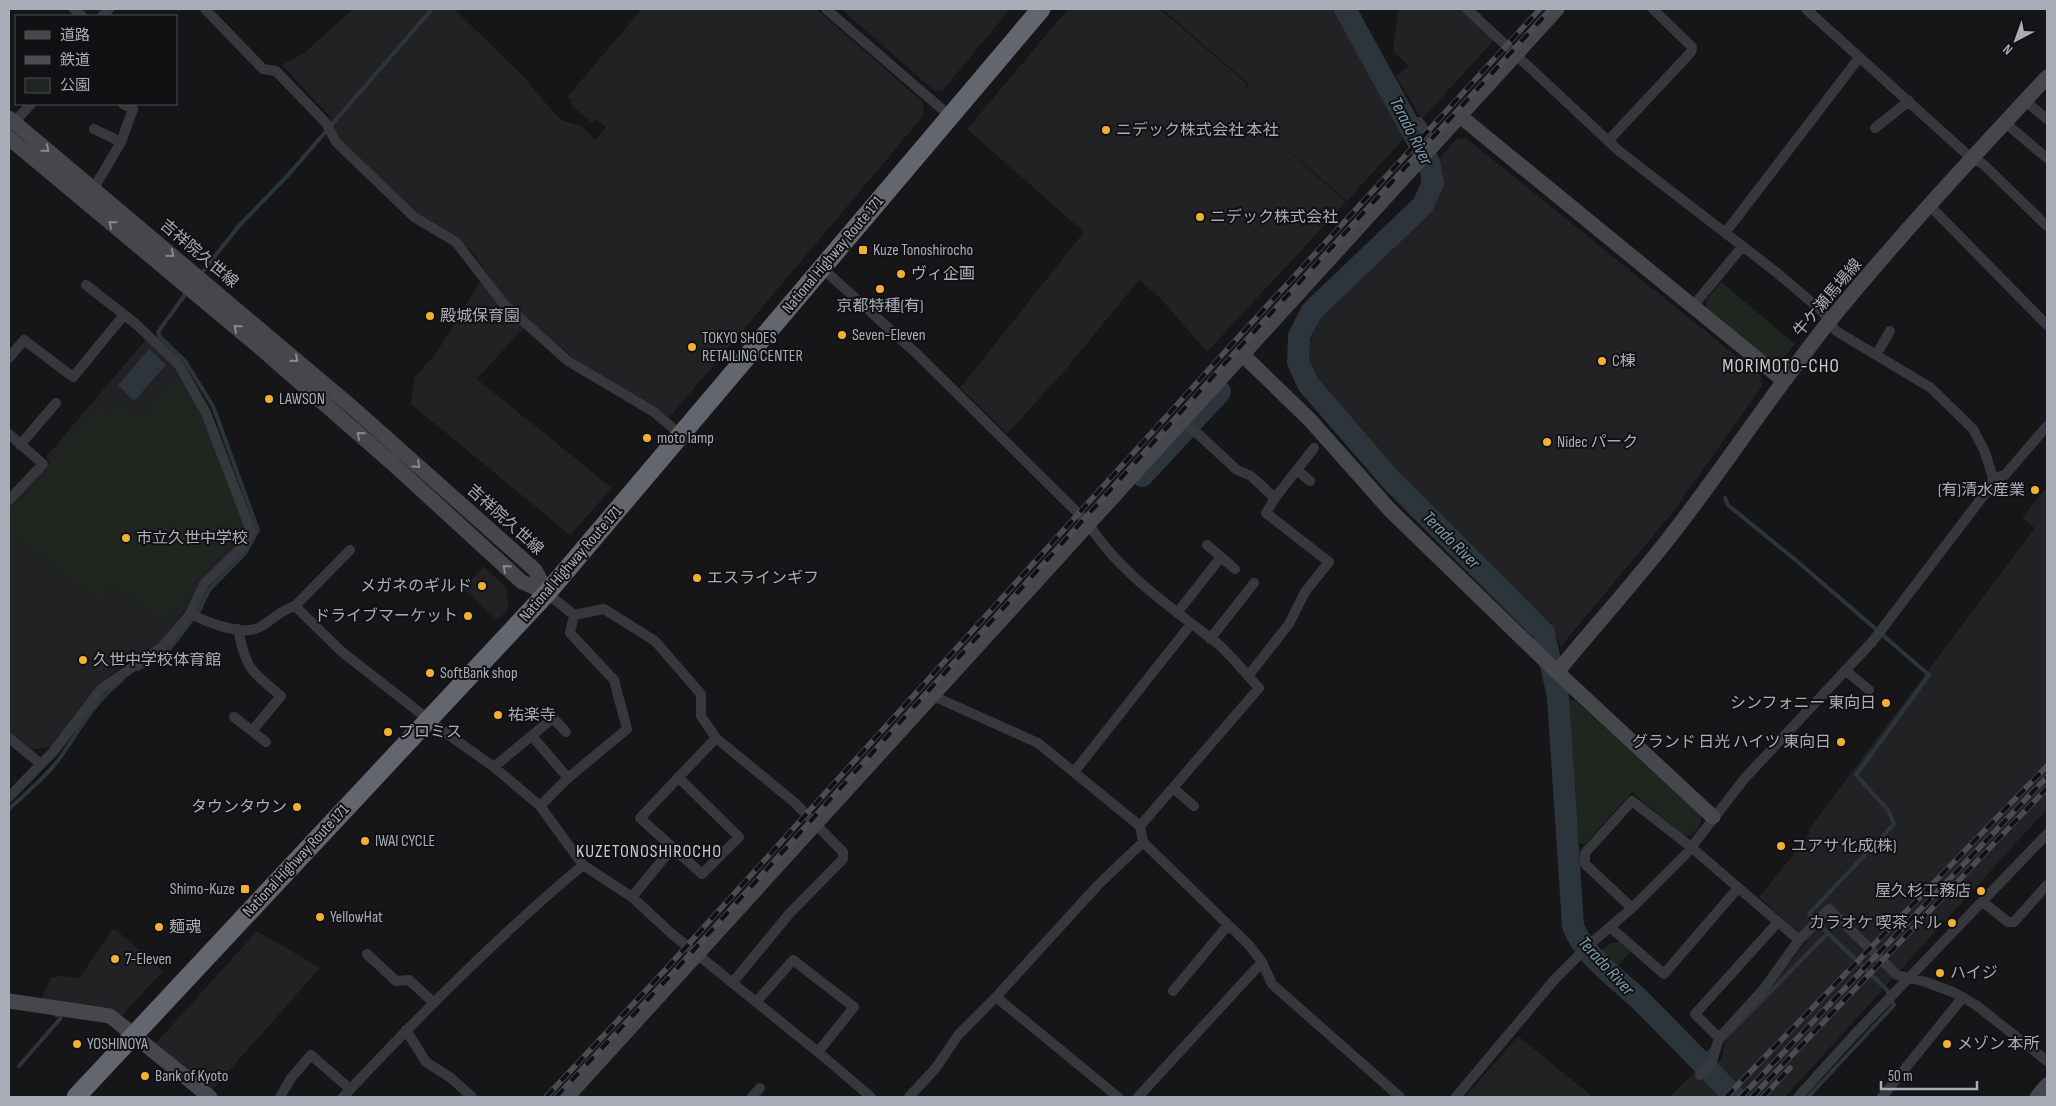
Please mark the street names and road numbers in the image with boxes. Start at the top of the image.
street label: National Highway Route 171 [778,192,888,317]
street label: 吉祥院久世線 [156,216,242,292]
street label: 牛ケ瀬馬場線 [1790,255,1866,341]
street label: 吉祥院久世線 [463,481,547,559]
street label: National Highway Route 171 [516,502,627,626]
street label: National Highway Route 171 [239,800,353,921]

